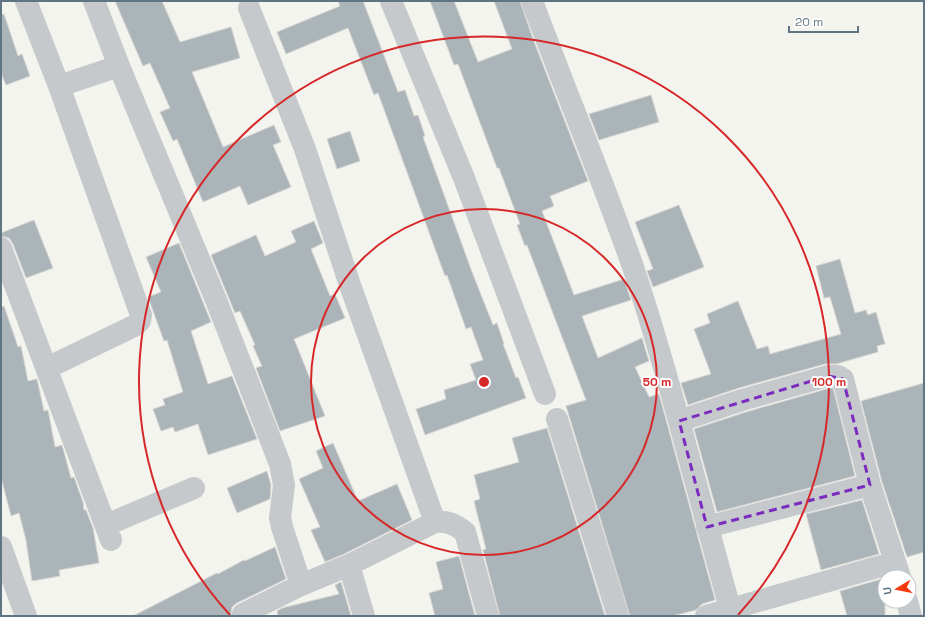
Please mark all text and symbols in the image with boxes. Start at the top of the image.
scale bar [789,8,858,34]
text: 20 m [795,14,823,30]
text: 50 m [643,374,671,390]
text: 100 m [812,374,846,390]
centre of rings [477,375,491,389]
north arrow [877,569,917,609]
text: U [880,586,895,596]

